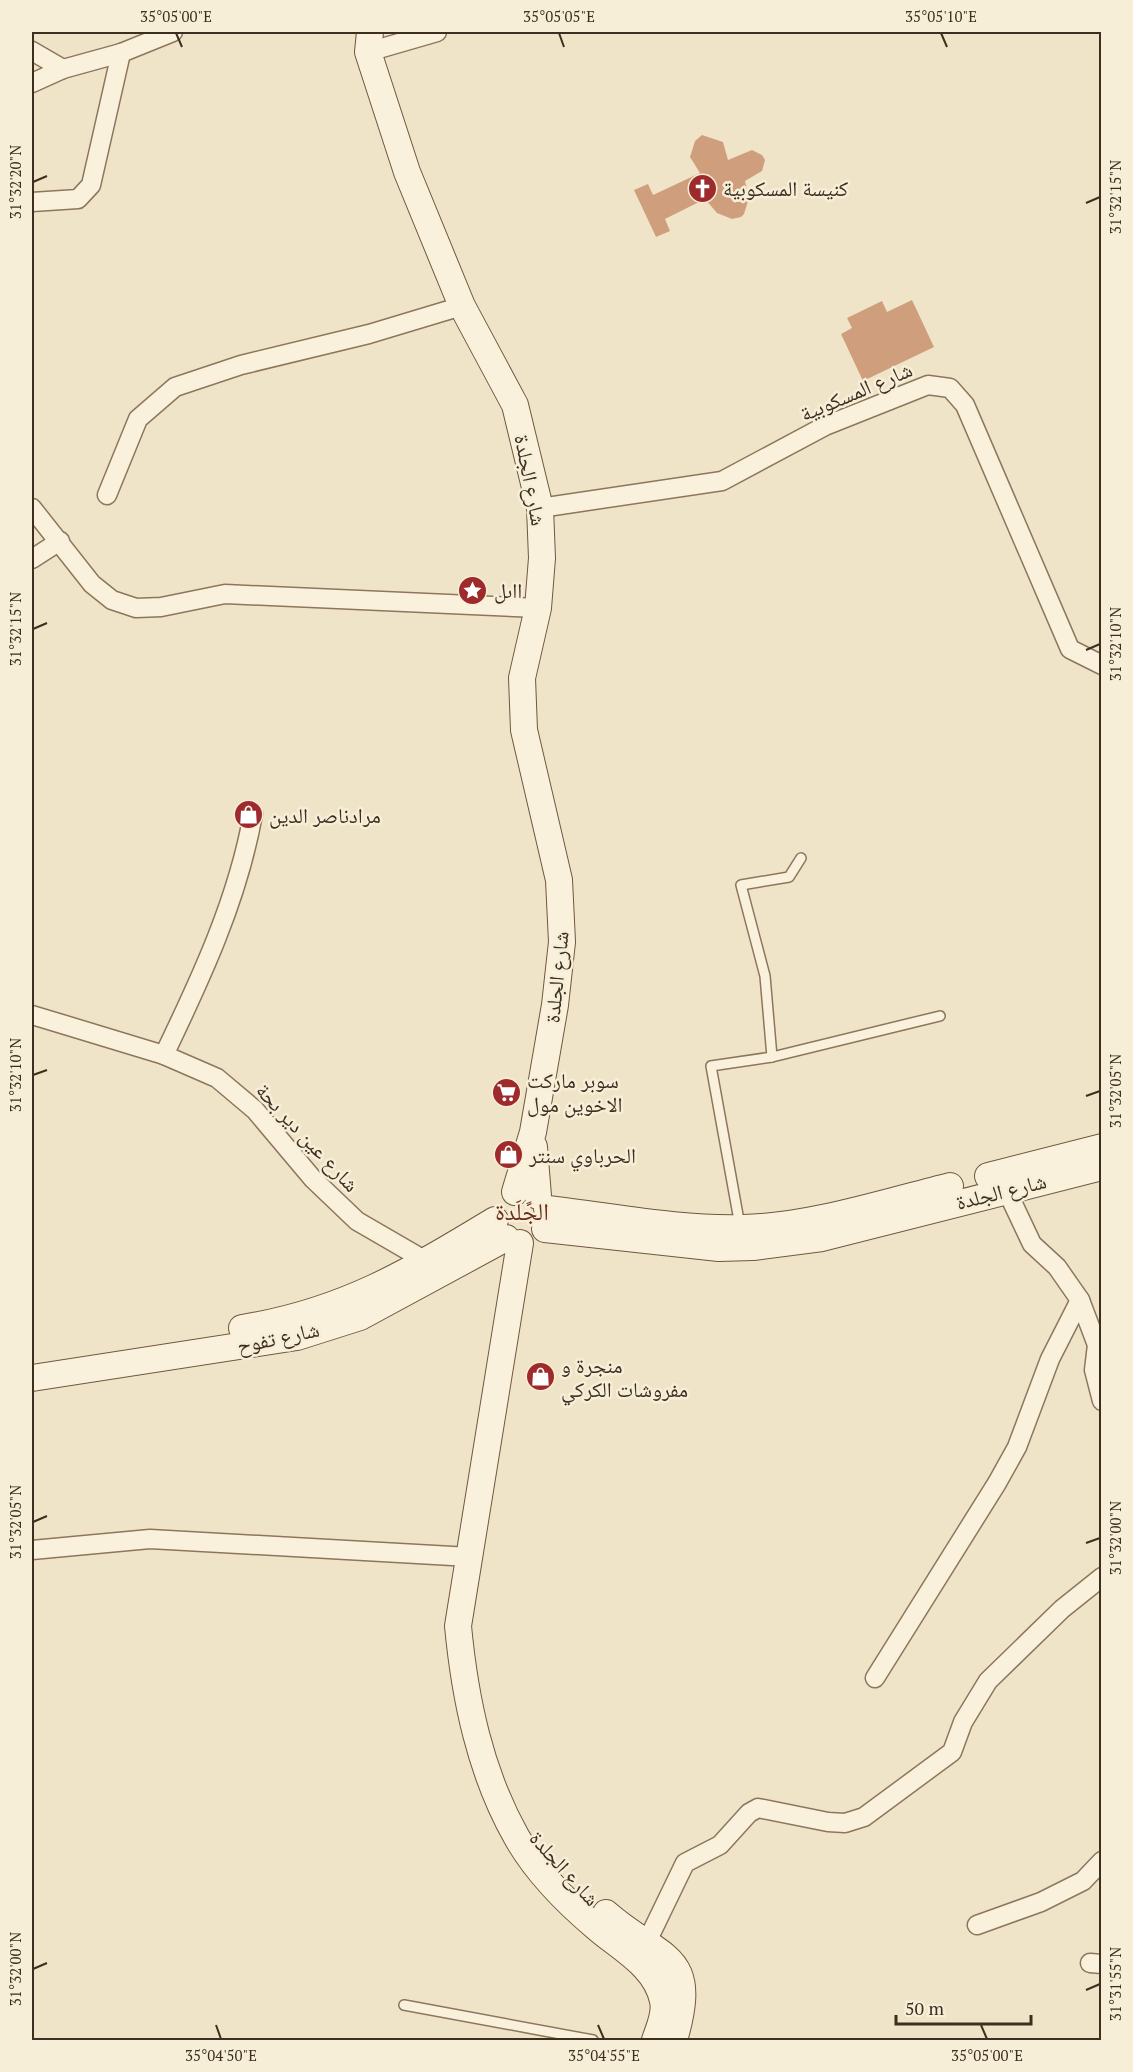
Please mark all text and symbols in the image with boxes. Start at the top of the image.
text: 35°05'00"E [140,6,212,26]
text: 35°05'05"E [523,6,595,26]
text: 35°05'10"E [905,6,977,26]
text: 31°32'20"N [5,145,25,219]
text: 31°32'15"N [1105,160,1125,234]
church icon: كنيسة المسكوبية [686,172,718,204]
place label: كنيسة المسكوبية [723,174,849,202]
street label: شارع المسكوبية [796,355,916,427]
street label: شارع الجلدة [508,432,554,528]
place icon: ااىل [457,574,489,606]
place label: ااىل [494,576,522,604]
text: 31°32'15"N [5,592,25,666]
text: 31°32'10"N [1105,607,1125,681]
shop icon: مرادناصر الدين [232,799,264,831]
place label: مرادناصر الدين [269,801,381,829]
street label: شارع الجلدة [537,930,575,1024]
text: 31°32'10"N [5,1038,25,1112]
text: 31°32'05"N [1105,1054,1125,1128]
place label: سوبر ماركت الاخوين مول [527,1066,623,1118]
supermarket icon: سوبر ماركت الاخوين مول [490,1076,522,1108]
street label: شارع عين دير بحة [250,1077,366,1197]
shop icon: الحرباوي سنتر [492,1139,524,1171]
place label: الحرباوي سنتر [528,1141,636,1172]
street label: شارع الجلدة [953,1166,1049,1216]
district label: الجًلَدة [495,1195,549,1227]
street label: شارع تفوح [234,1315,322,1359]
place label: منجرة و مفروشات الكركي [561,1351,688,1406]
shop icon: منجرة و مفروشات الكركي [524,1361,556,1393]
text: 31°32'05"N [5,1485,25,1559]
text: 31°32'00"N [1105,1501,1125,1575]
street label: شارع الجلدة [524,1824,606,1912]
text: 31°32'00"N [5,1932,25,2006]
text: 31°31'55"N [1105,1947,1125,2021]
scale bar [896,1988,1031,2026]
text: 50 m [905,1996,945,2020]
text: 35°04'50"E [185,2045,257,2065]
text: 35°04'55"E [568,2045,640,2065]
text: 35°05'00"E [951,2045,1023,2065]

